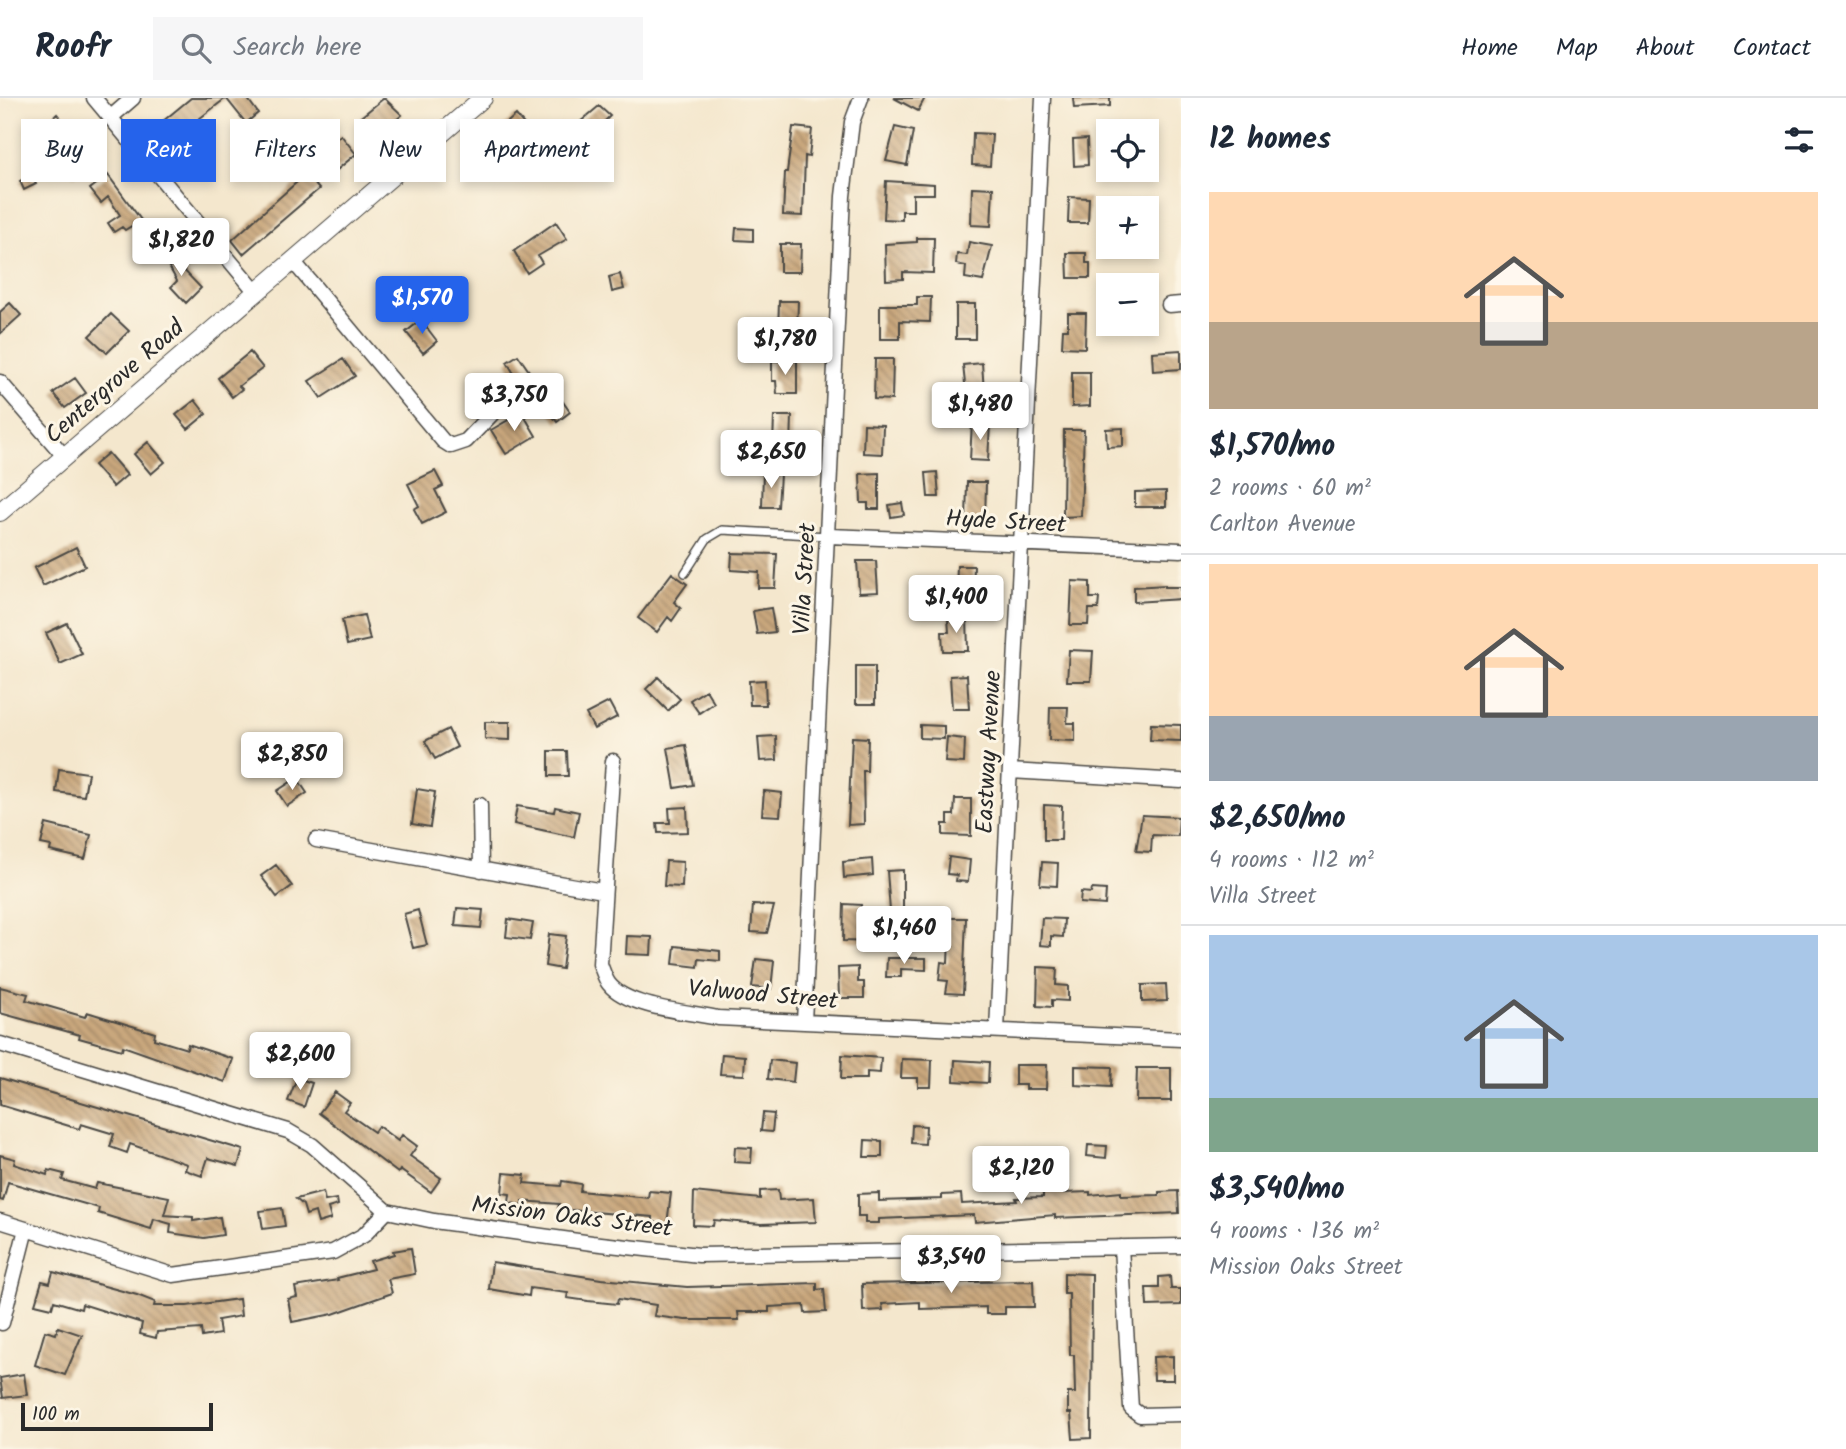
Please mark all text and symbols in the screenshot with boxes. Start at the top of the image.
search box [153,17,643,80]
text: Roofr [35,22,111,75]
text: Search here [233,27,361,69]
icon: search [177,29,215,67]
text: Home [1461,29,1518,68]
text: Map [1556,29,1598,68]
text: About [1636,29,1694,68]
text: Contact [1732,29,1811,68]
text: 12 homes [1209,116,1331,164]
chip: Buy [21,119,107,182]
chip: Rent [121,119,216,182]
chip: Filters [230,119,340,182]
chip: New [354,119,446,182]
chip: Apartment [460,119,614,182]
map controls [1096,119,1159,336]
button: locate [1096,119,1159,182]
icon: filters [1780,121,1818,159]
button: + [1096,196,1159,259]
pin: $1,820 [124,218,238,278]
text: $1,820 [148,223,214,259]
icon: home [1451,238,1577,364]
button: − [1096,273,1159,336]
pin: $1,570 [365,276,479,336]
text: $1,570 [392,281,452,317]
street label: Centergrove Road [36,309,195,454]
pin: $1,780 [728,317,842,377]
text: $1,780 [754,322,816,358]
pin: $3,750 [457,374,571,433]
text: $3,750 [481,378,547,414]
pin: $1,480 [923,382,1037,442]
text: $1,480 [948,387,1012,423]
text: $1,570/mo [1209,423,1335,471]
pin: $2,650 [714,430,828,490]
text: $2,650 [737,435,805,471]
text: 2 rooms · 60 m² [1209,471,1371,507]
street label: Hyde Street [945,500,1068,545]
text: Carlton Avenue [1209,507,1355,543]
street label: Villa Street [783,521,828,636]
pin: $1,400 [899,575,1013,635]
text: $1,400 [925,580,987,616]
icon: home [1451,610,1577,736]
street label: Eastway Avenue [966,669,1013,835]
pin: $2,850 [235,732,349,792]
text: $2,850 [257,737,327,773]
text: $2,650/mo [1209,795,1346,843]
text: 4 rooms · 112 m² [1209,843,1374,879]
text: Villa Street [1209,879,1316,915]
pin: $1,460 [847,906,961,966]
text: $1,460 [872,911,936,947]
street label: Valwood Street [686,970,840,1022]
icon: home [1451,981,1577,1107]
pin: $2,600 [243,1032,357,1092]
text: $2,600 [265,1037,335,1073]
pin: $2,120 [964,1146,1078,1206]
text: $2,120 [988,1151,1054,1187]
text: $3,540/mo [1209,1166,1345,1214]
street label: Mission Oaks Street [469,1186,675,1249]
text: 4 rooms · 136 m² [1209,1214,1379,1250]
pin: $3,540 [894,1236,1008,1295]
text: $3,540 [917,1240,985,1276]
text: Mission Oaks Street [1209,1250,1403,1286]
scale bar [21,1400,214,1432]
text: 100 m [32,1400,80,1430]

